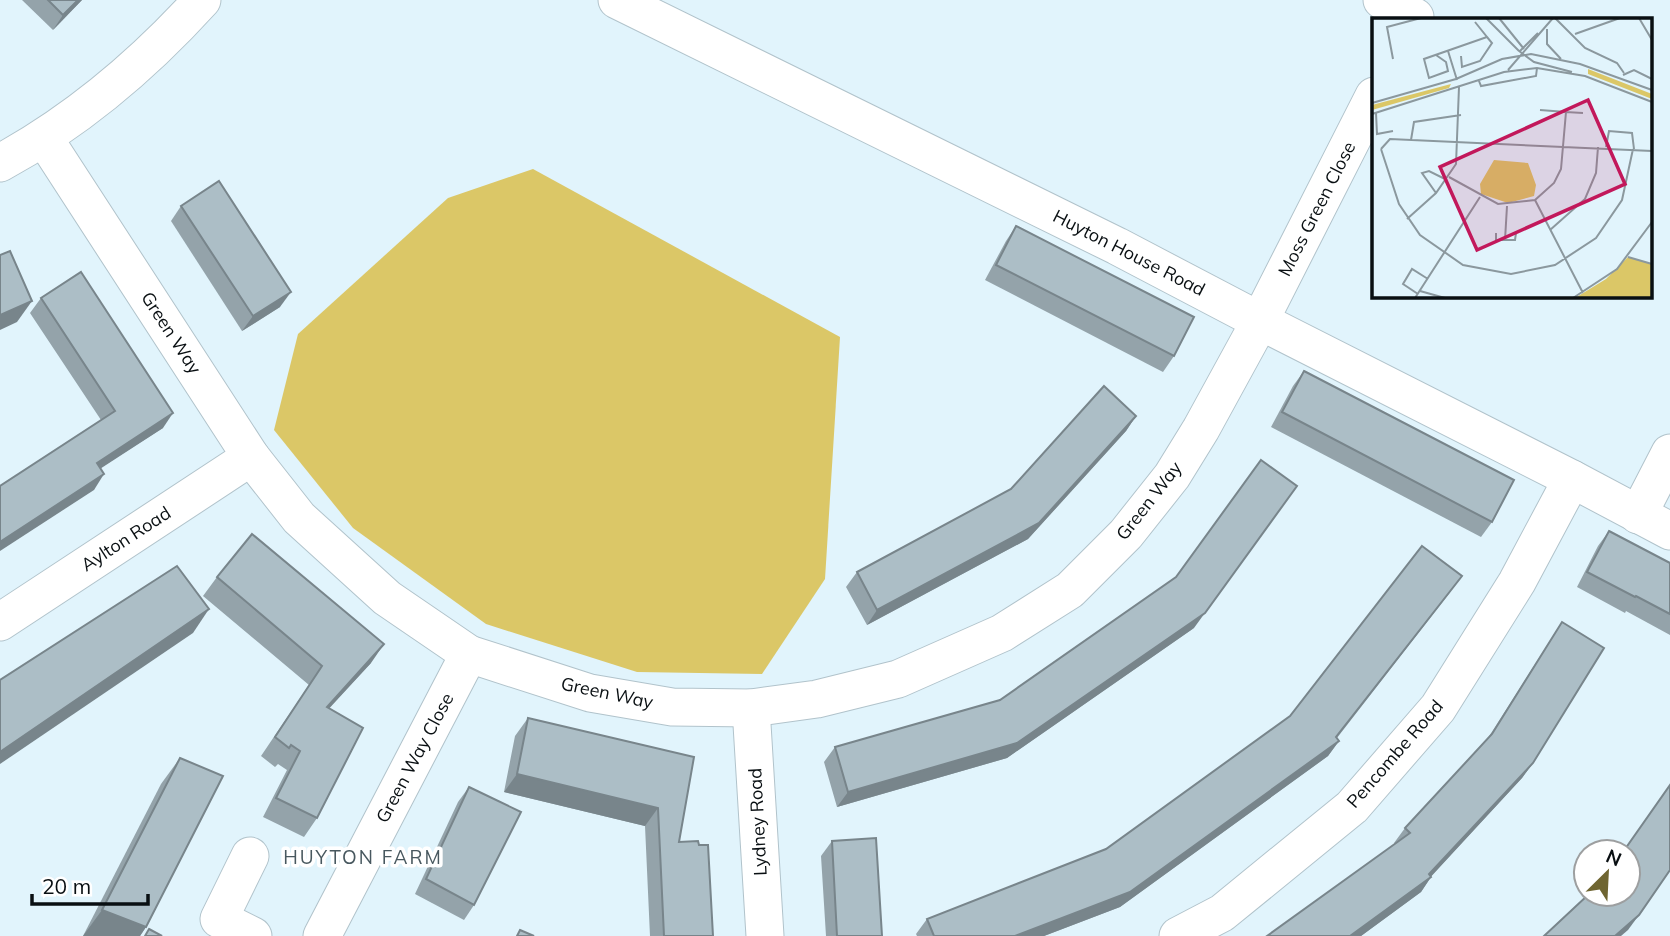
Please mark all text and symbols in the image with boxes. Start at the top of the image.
inset map [1372,18,1652,298]
street label: Moss Green Close [1273,137,1360,280]
street label: Huyton House Road [1049,204,1209,301]
street label: Green Way [136,287,207,379]
street label: Green Way [1111,456,1187,545]
street label: Aylton Road [76,501,175,576]
street label: Green Way [559,672,656,714]
street label: Green Way Close [371,689,459,827]
street label: Pencombe Road [1341,695,1448,812]
street label: Lydney Road [743,768,772,876]
north arrow [1572,838,1642,908]
text: N [1602,844,1625,871]
district label: HUYTON FARM [283,845,443,869]
scale bar [32,862,147,906]
text: 20 m [42,873,91,899]

